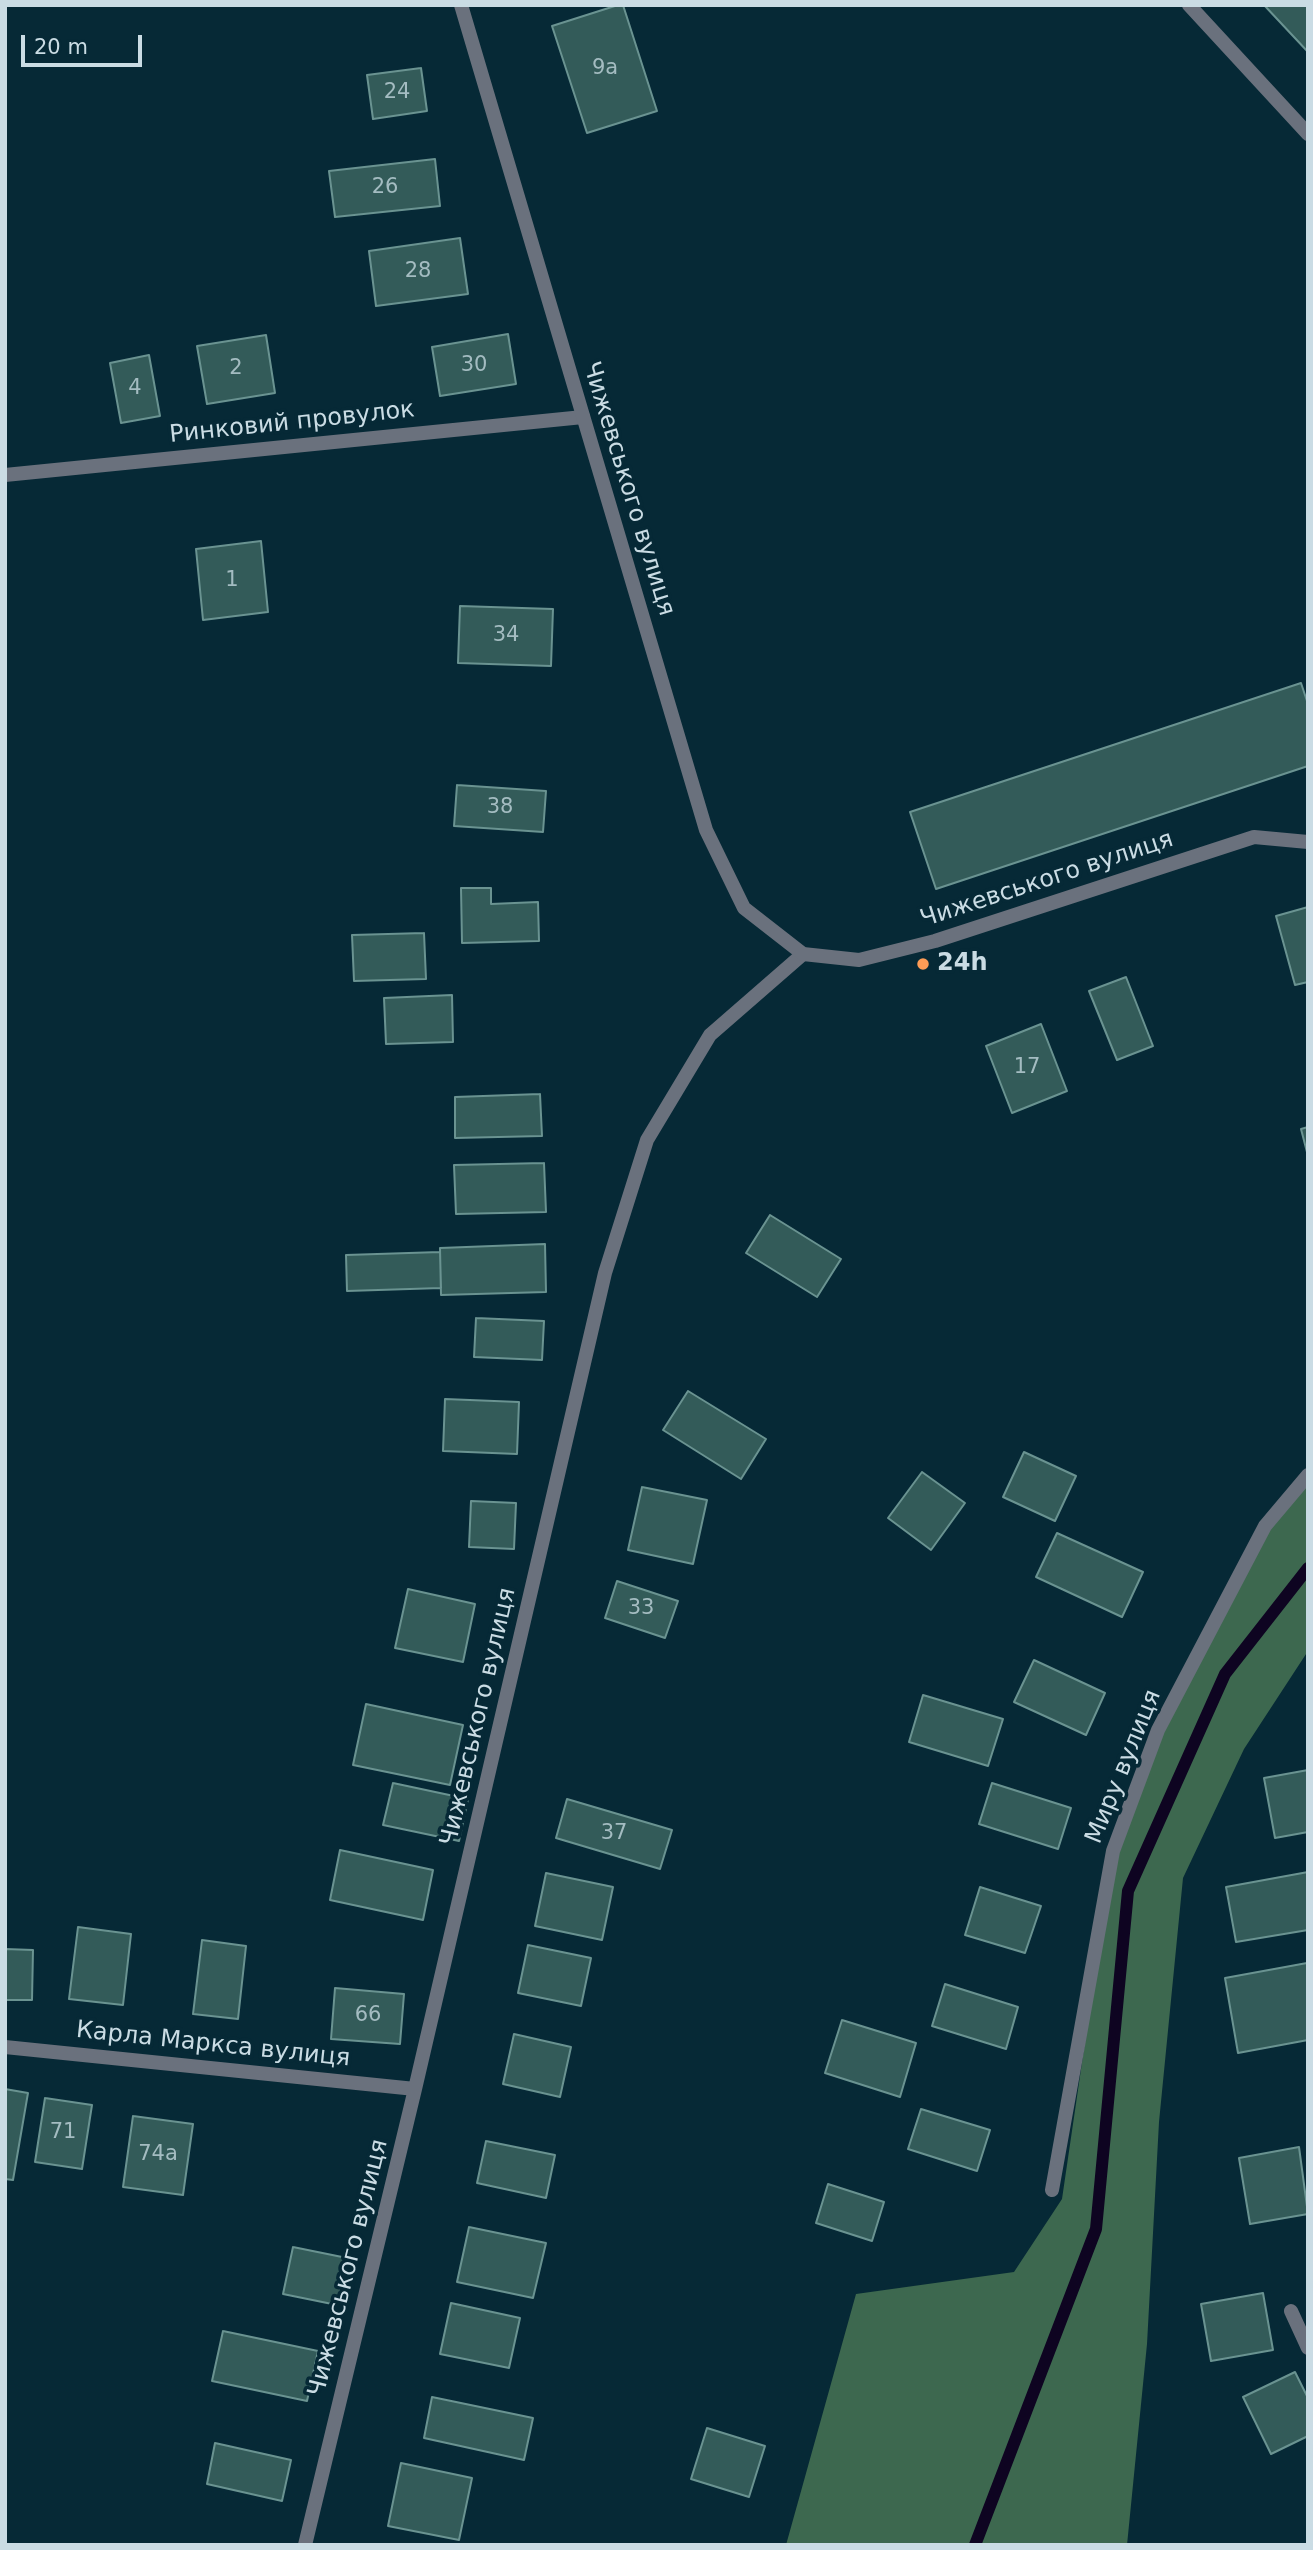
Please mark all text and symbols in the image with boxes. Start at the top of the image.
scale bar [24,21,145,65]
text: 20 m [34,35,88,59]
house number: 9а [592,56,618,82]
house number: 24 [384,80,410,106]
house number: 26 [372,175,398,201]
house number: 28 [405,259,431,285]
house number: 30 [461,353,487,379]
house number: 2 [229,356,243,382]
street label: Чижевського вулиця [576,359,680,619]
house number: 4 [128,376,142,402]
street label: Ринковий провулок [168,396,416,450]
house number: 1 [225,568,239,594]
house number: 34 [493,623,519,649]
house number: 38 [487,795,513,821]
street label: Чижевського вулиця [917,826,1177,934]
place label: 24h [937,950,987,978]
marker: 24h [915,956,931,972]
house number: 17 [1014,1055,1040,1081]
street label: Чижевського вулиця [435,1585,523,1849]
house number: 33 [628,1596,654,1622]
street label: Миру вулиця [1080,1686,1168,1848]
house number: 37 [601,1821,627,1847]
house number: 66 [355,2003,381,2029]
street label: Карла Маркса вулиця [75,2016,351,2074]
house number: 71 [50,2120,76,2146]
street label: Чижевського вулиця [303,2136,395,2400]
house number: 74а [138,2142,178,2168]

